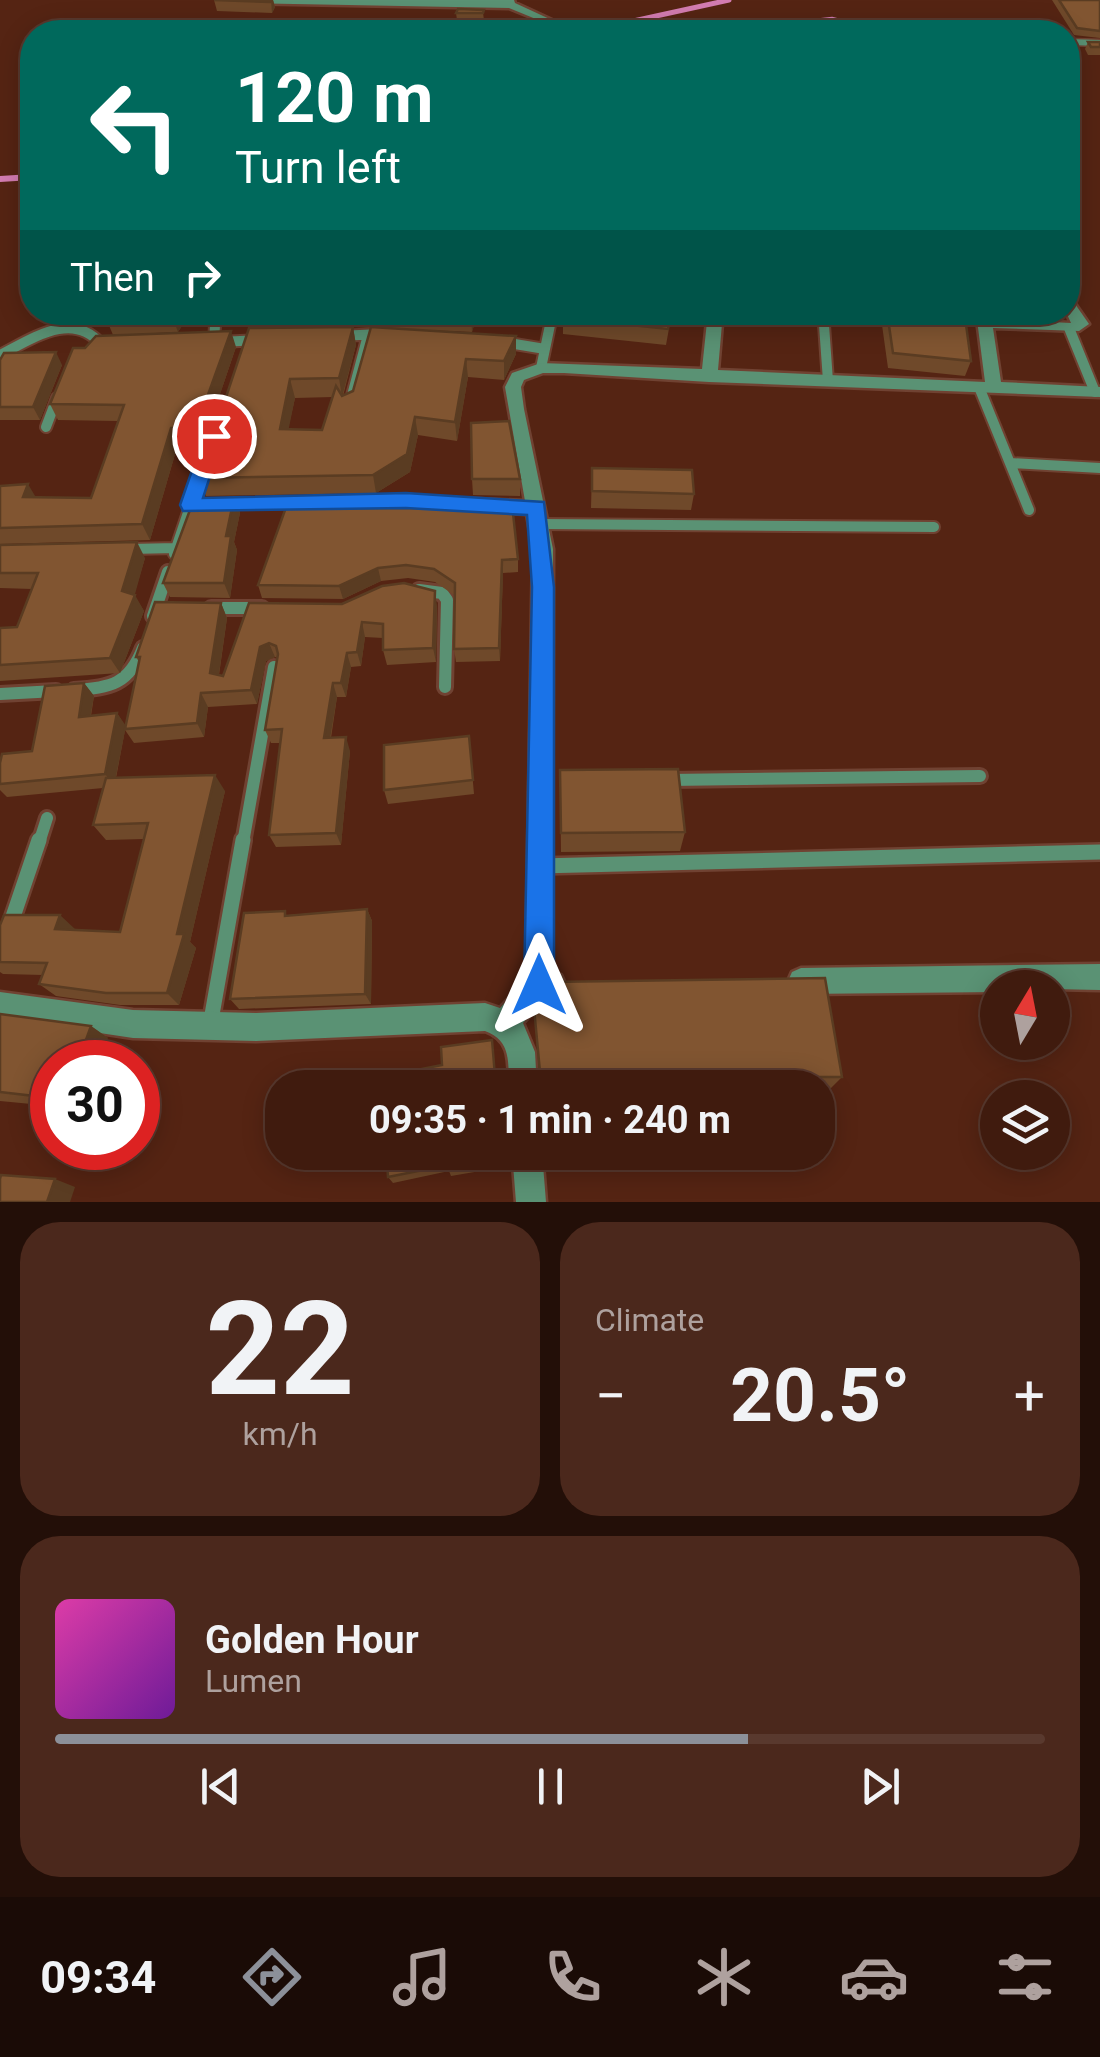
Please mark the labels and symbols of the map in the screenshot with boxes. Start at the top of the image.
pin [172,394,257,479]
position arrow [487,933,591,1037]
north arrow [980,970,1070,1060]
speed limit sign: 30 [30,1040,160,1170]

